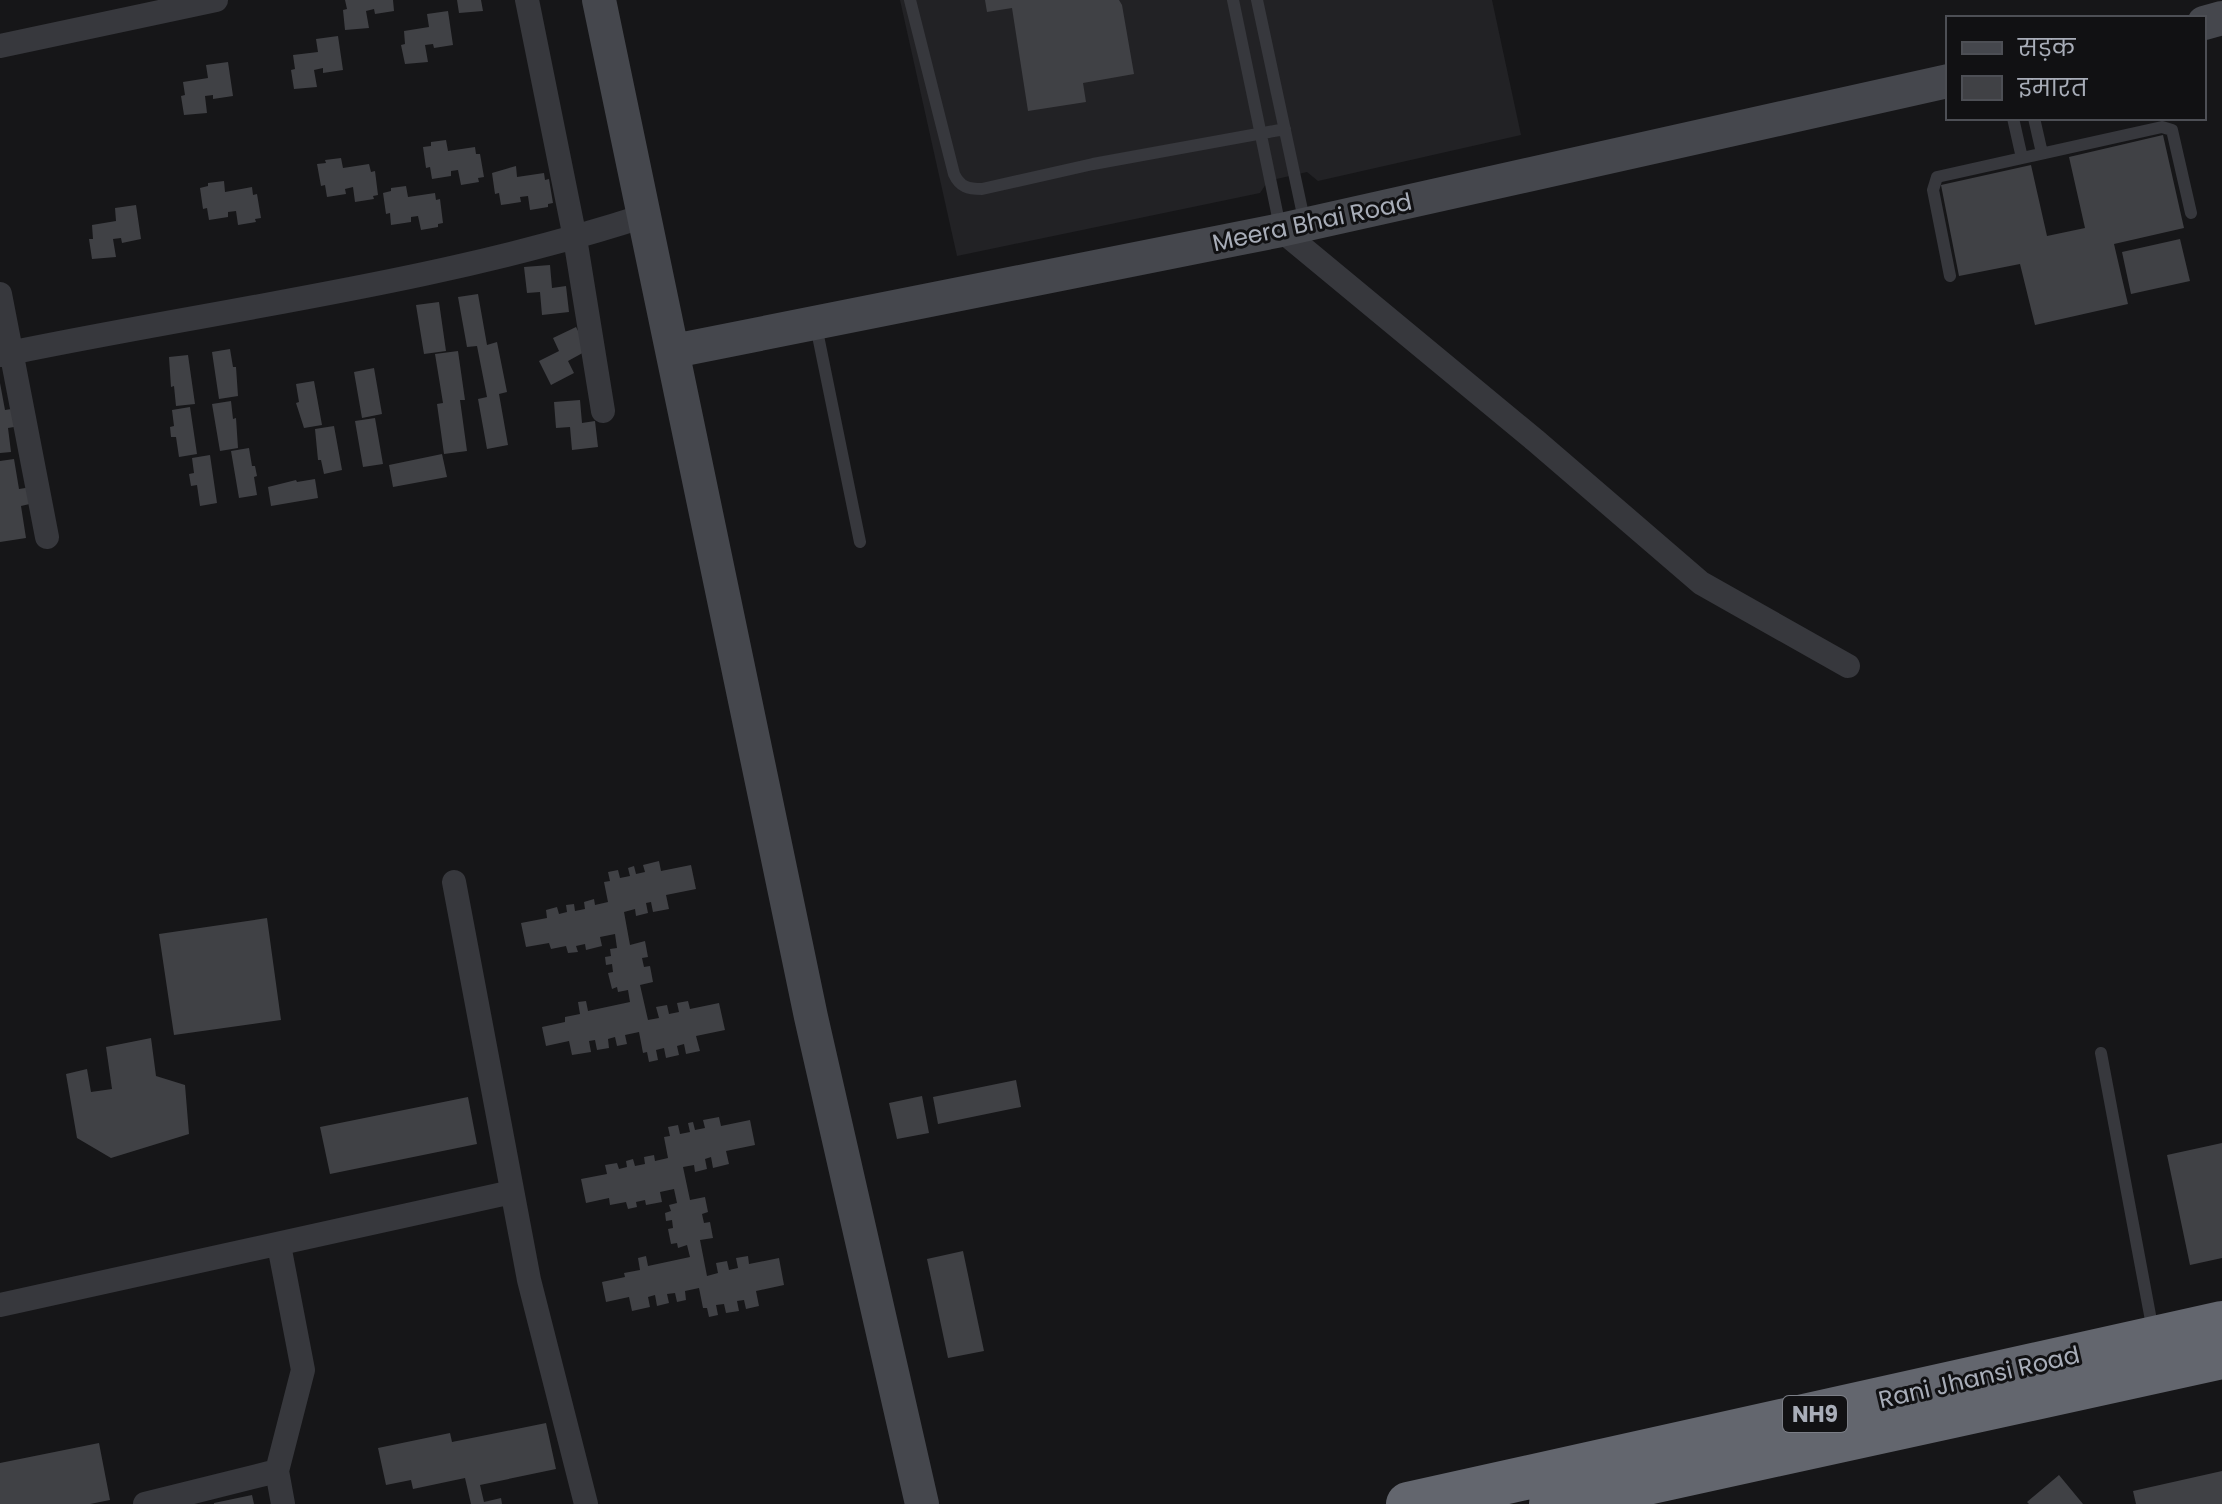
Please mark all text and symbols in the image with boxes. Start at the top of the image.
legend [1946,16,2206,120]
text: सड़क [2017,31,2076,64]
text: इमारत [2017,71,2089,104]
street label: Meera Bhai Road [1209,185,1415,259]
street label: Rani Jhansi Road [1875,1338,2083,1416]
road number: NH9 [1783,1396,1847,1432]

